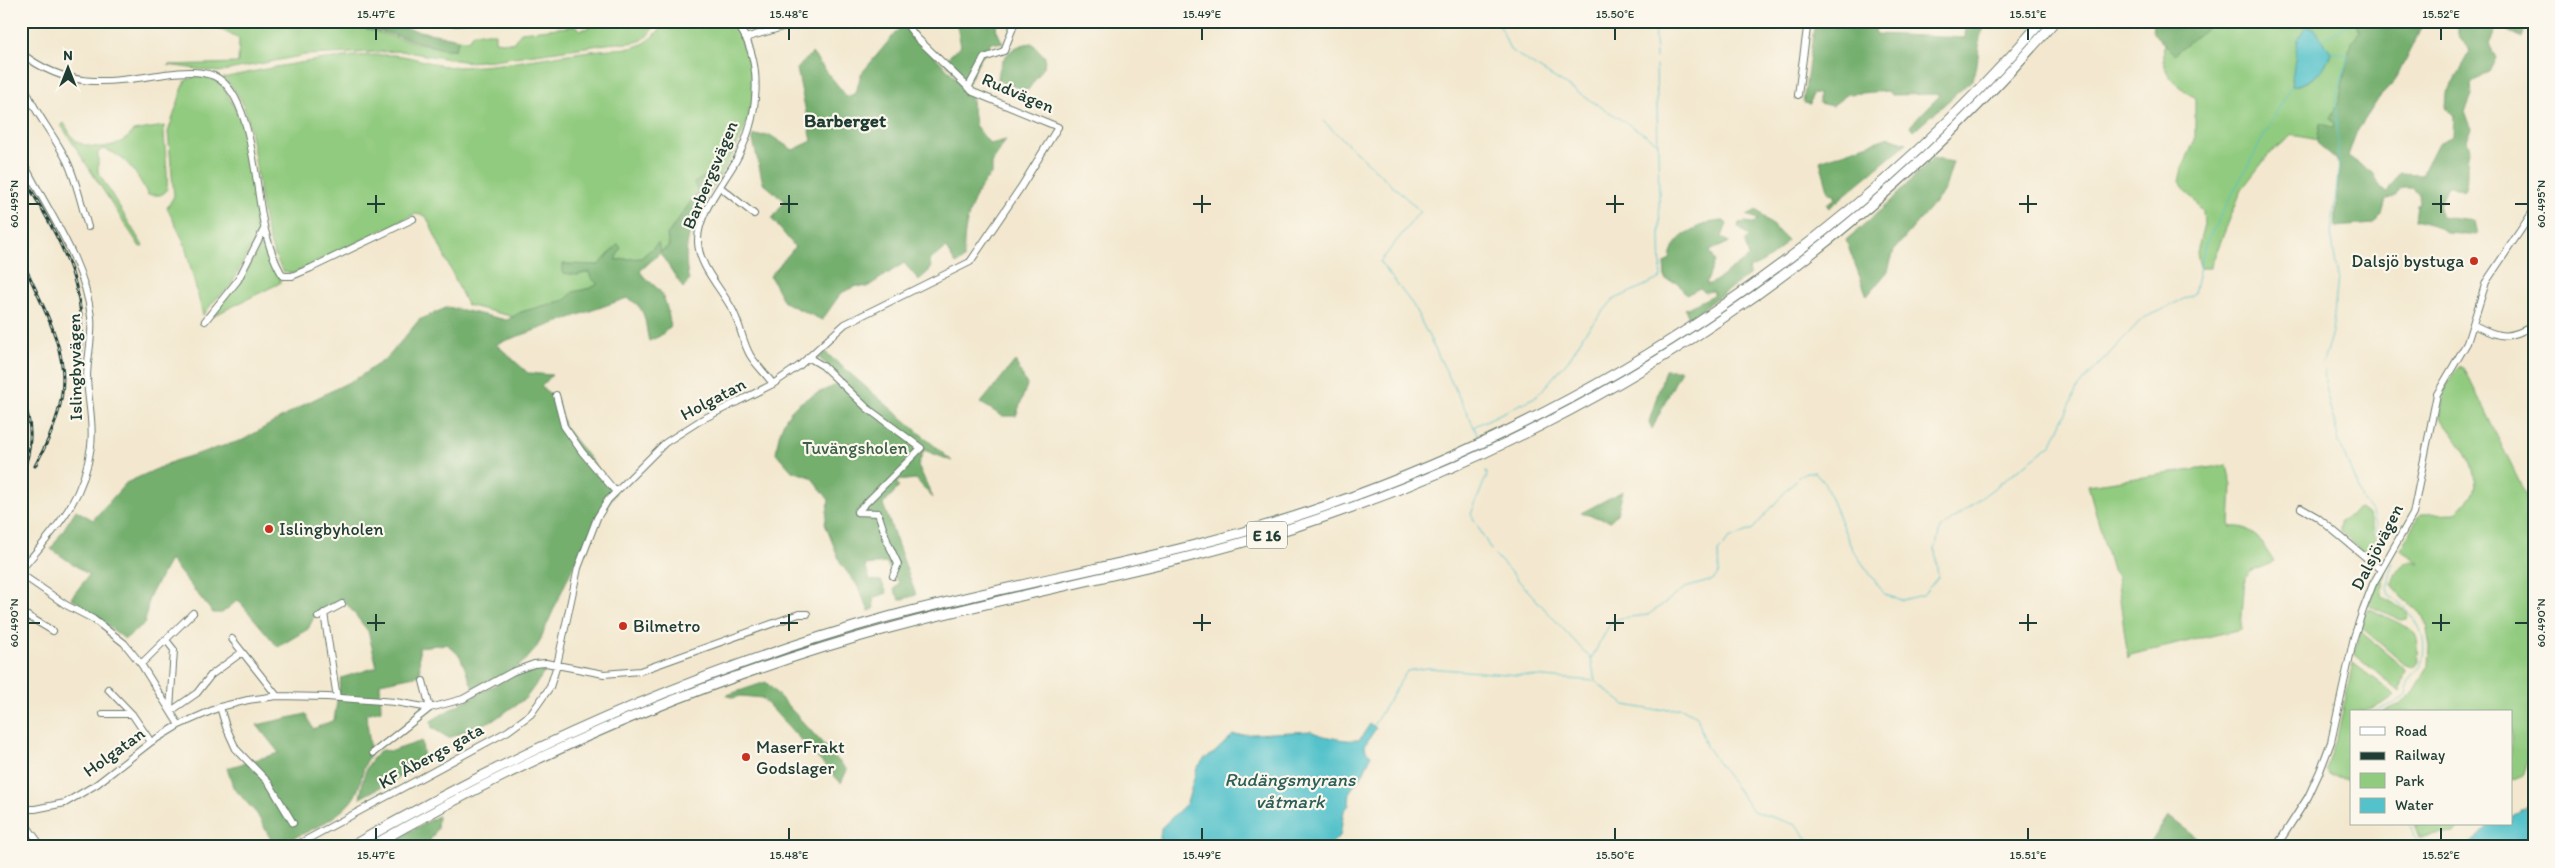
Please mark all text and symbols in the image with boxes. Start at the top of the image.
text: 15.47°E [357,7,395,21]
text: 15.48°E [770,7,809,21]
text: 15.49°E [1183,7,1222,21]
text: 15.50°E [1596,7,1635,21]
text: 15.51°E [2010,7,2047,21]
text: 15.52°E [2422,7,2460,21]
north arrow [42,42,92,92]
text: N [63,47,73,64]
street label: Rudvägen [979,68,1057,118]
district label: Barberget [804,109,887,132]
street label: Barbergsvägen [677,117,743,232]
text: 60.495°N [7,180,21,228]
text: 60.495°N [2534,180,2548,228]
place label: Dalsjö bystuga [2351,250,2464,272]
marker: Dalsjö bystuga [2468,255,2480,267]
street label: Islingbyvägen [63,313,87,421]
street label: Holgatan [676,373,750,425]
park label: Tuvängsholen [802,437,908,459]
street label: Dalsjövägen [2346,500,2408,594]
place label: Islingbyholen [279,518,384,540]
road number: E 16 [1247,522,1287,548]
marker: Islingbyholen [263,523,275,535]
text: 60.490°N [7,598,21,648]
text: 60.490°N [2534,598,2548,648]
place label: Bilmetro [633,615,700,637]
marker: Bilmetro [617,620,629,632]
legend [2350,710,2512,826]
street label: KF Åbergs gata [375,718,488,794]
street label: Holgatan [79,722,149,782]
text: Road [2395,722,2428,740]
place label: MaserFrakt Godslager [756,736,845,779]
text: Railway [2395,746,2445,764]
marker: MaserFrakt Godslager [740,751,752,763]
water label: Rudängsmyrans våtmark [1224,768,1356,813]
text: Park [2395,772,2425,790]
text: Water [2395,796,2434,814]
text: 15.47°E [357,848,395,862]
text: 15.48°E [770,848,809,862]
text: 15.49°E [1183,848,1222,862]
text: 15.50°E [1596,848,1635,862]
text: 15.51°E [2010,848,2047,862]
text: 15.52°E [2422,848,2460,862]

